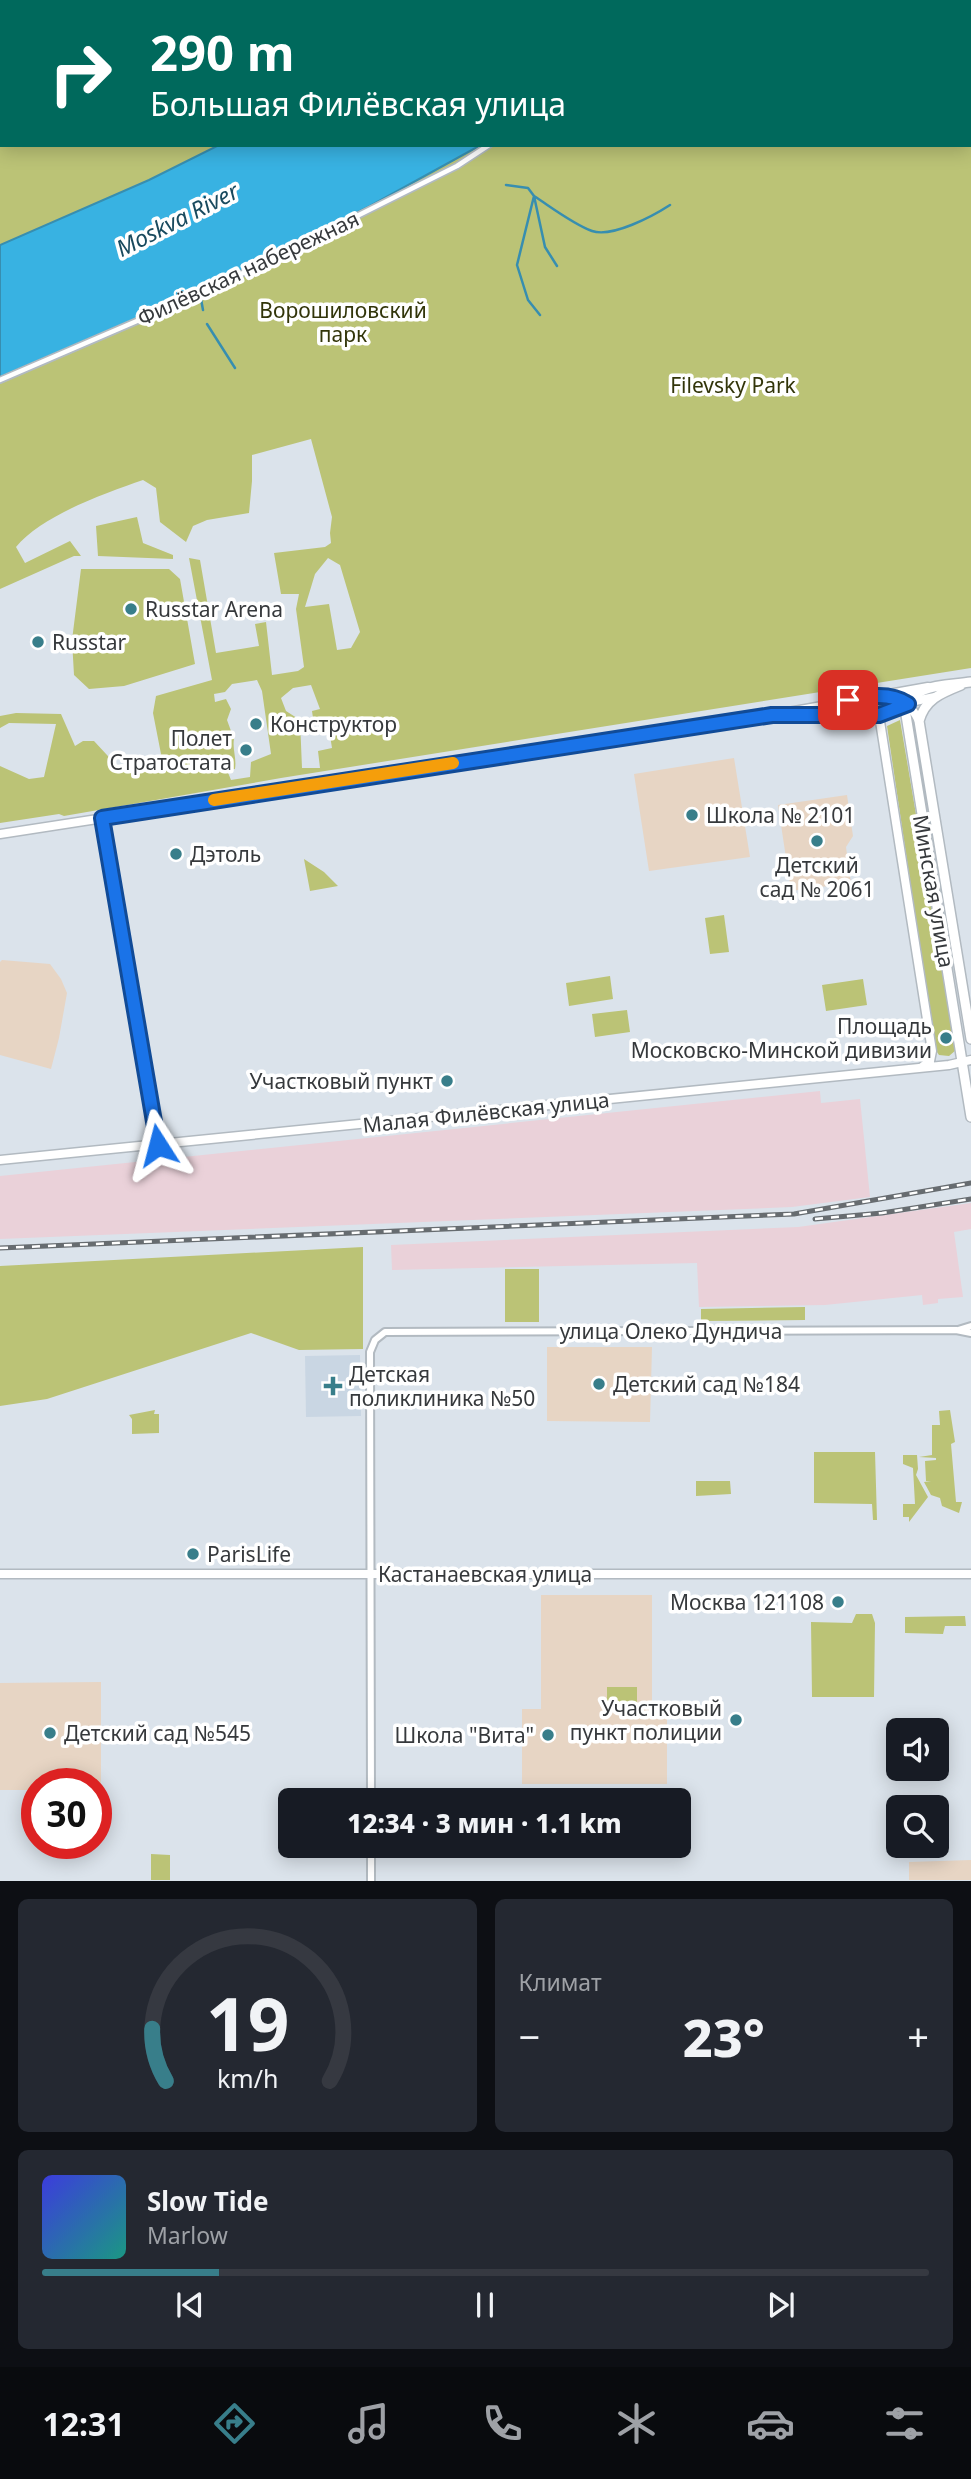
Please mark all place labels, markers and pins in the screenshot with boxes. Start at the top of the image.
place label: Russtar Arena [145,595,283,623]
marker: Russtar Arena [123,601,139,617]
place label: Russtar [52,628,127,656]
marker: Russtar [30,634,46,650]
pin [818,670,878,730]
place label: Конструктор [270,710,397,738]
marker: Конструктор [248,716,264,732]
place label: Полет Стратостата [110,724,232,776]
marker: Полет Стратостата [238,742,254,758]
place label: Школа № 2101 [706,801,855,829]
marker: Школа № 2101 [684,807,700,823]
marker: Детский сад № 2061 [809,833,825,849]
place label: Дэтоль [190,840,261,868]
marker: Дэтоль [168,846,184,862]
place label: Детский сад № 2061 [759,851,875,903]
place label: Площадь Московско-Минской дивизии [631,1012,932,1064]
marker: Площадь Московско-Минской дивизии [938,1030,954,1046]
place label: Участковый пункт [250,1067,433,1095]
marker: Участковый пункт [439,1073,455,1089]
place label: Детская поликлиника №50 [349,1360,535,1412]
place label: Детский сад №184 [613,1370,800,1398]
marker: Детская поликлиника №50 [323,1376,343,1396]
marker: Детский сад №184 [591,1376,607,1392]
place label: ParisLife [207,1540,291,1568]
marker: ParisLife [185,1546,201,1562]
place label: Москва 121108 [670,1588,824,1616]
marker: Москва 121108 [830,1594,846,1610]
place label: Участковый пункт полиции [570,1694,722,1746]
marker: Участковый пункт полиции [728,1712,744,1728]
place label: Детский сад №545 [64,1719,251,1747]
place label: Школа "Вита" [395,1721,534,1749]
marker: Детский сад №545 [42,1725,58,1741]
marker: Школа "Вита" [540,1727,556,1743]

